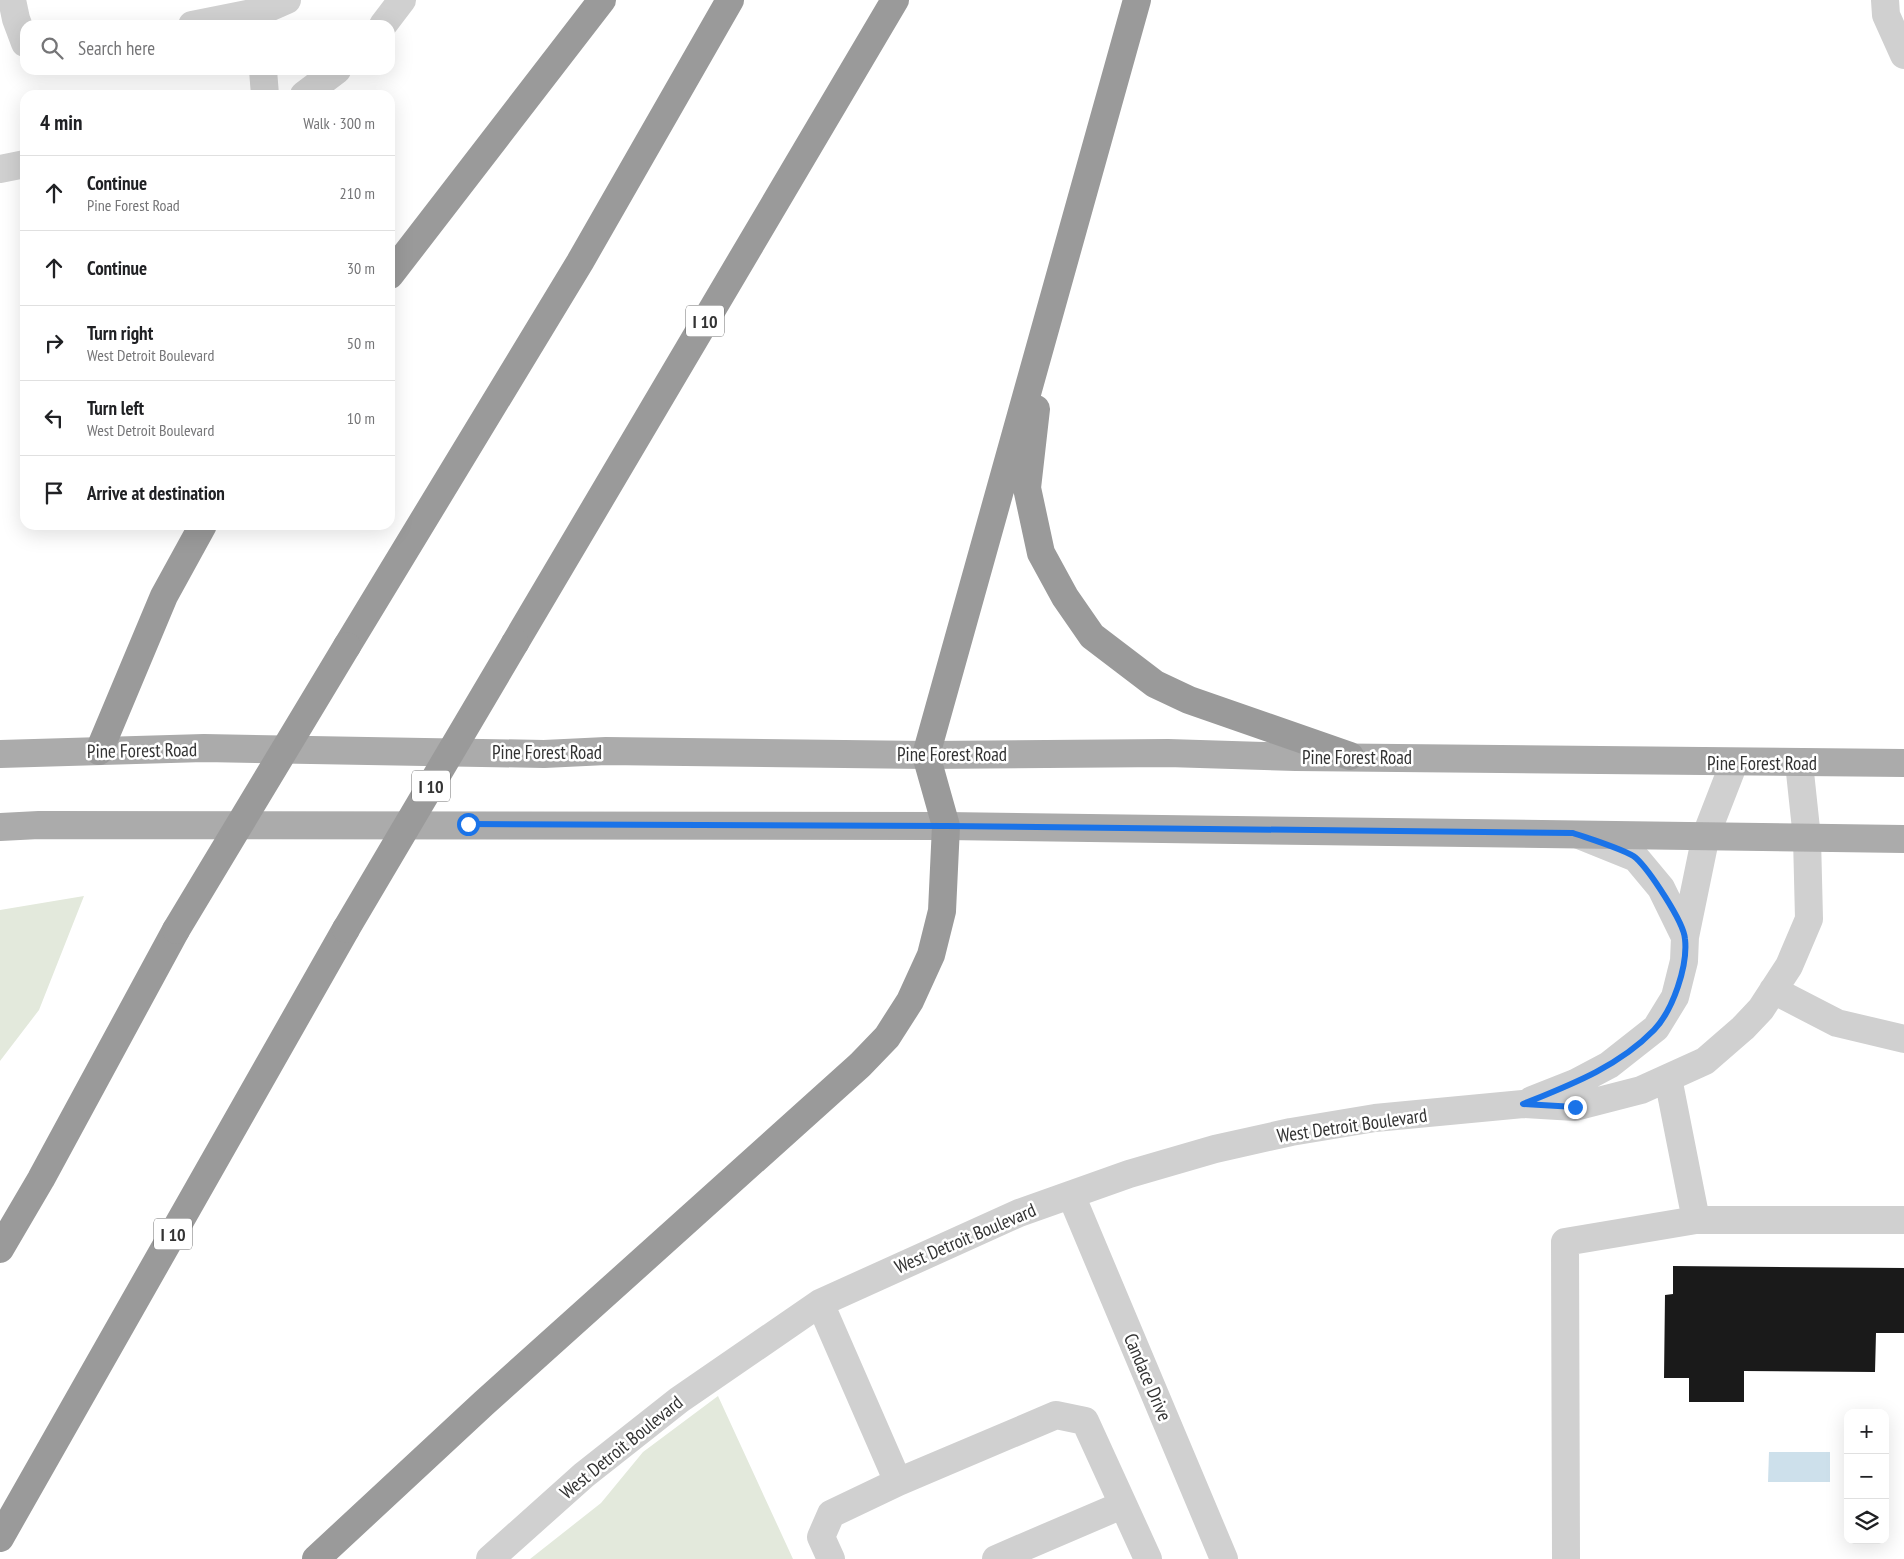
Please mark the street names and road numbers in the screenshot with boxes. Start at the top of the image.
road number: I 10 [686,306,724,336]
street label: Pine Forest Road [87,737,197,763]
street label: Pine Forest Road [492,740,602,764]
street label: Pine Forest Road [897,742,1007,766]
street label: Pine Forest Road [1302,745,1412,769]
street label: Pine Forest Road [1707,751,1817,775]
road number: I 10 [412,770,450,801]
street label: West Detroit Boulevard [1275,1103,1429,1147]
street label: West Detroit Boulevard [891,1197,1039,1279]
road number: I 10 [154,1218,192,1250]
street label: Candace Drive [1119,1329,1177,1425]
street label: West Detroit Boulevard [555,1390,687,1504]

